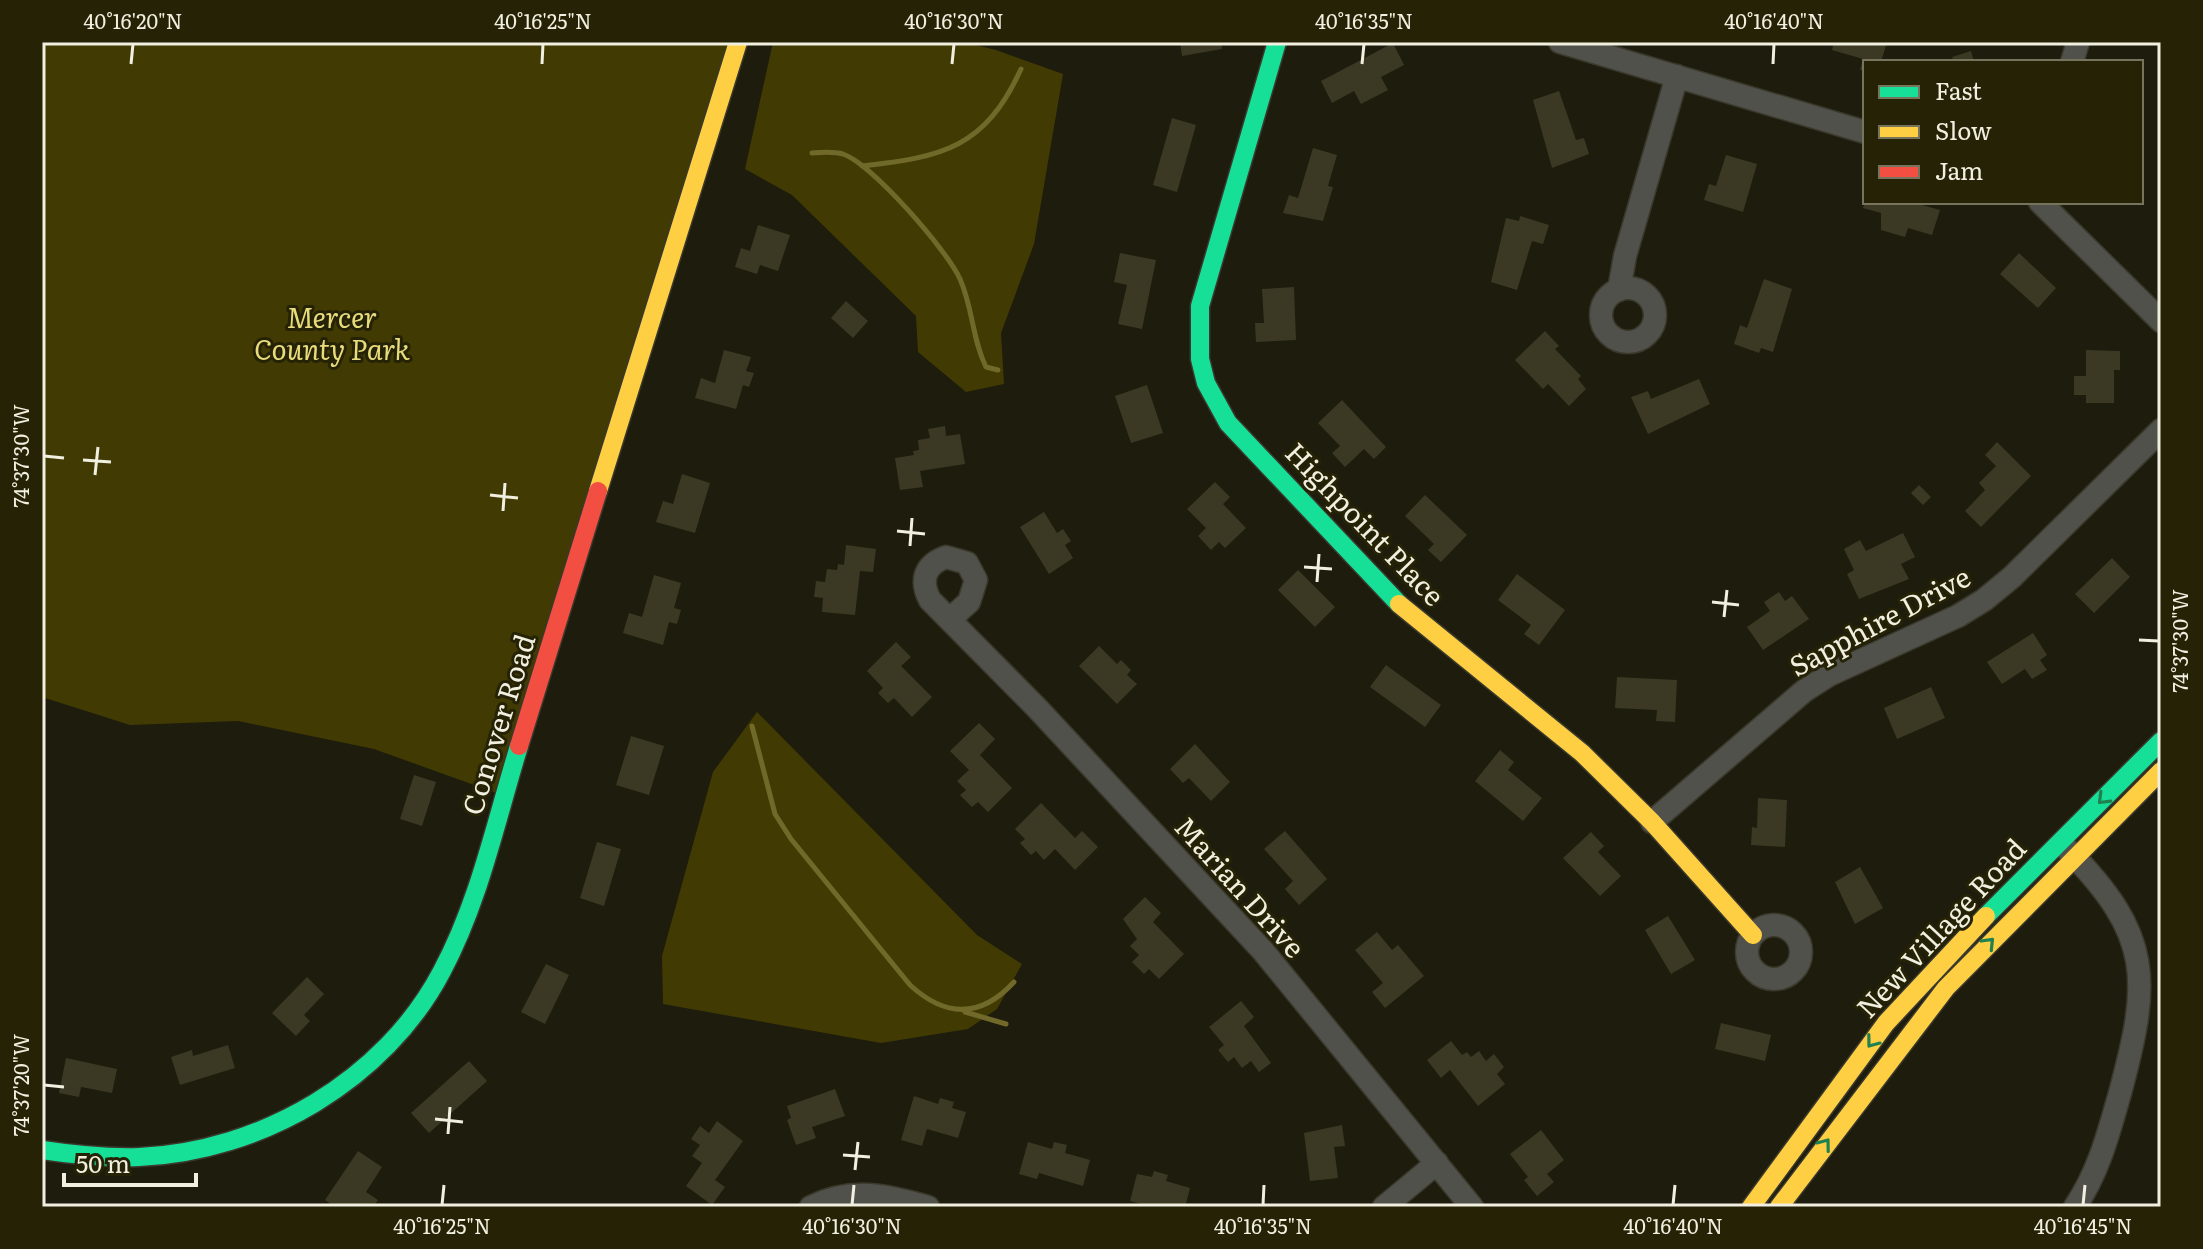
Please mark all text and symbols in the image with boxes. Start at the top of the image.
text: 40°16'20"N [84,5,182,35]
text: 40°16'25"N [494,5,592,35]
text: 40°16'30"N [904,5,1004,35]
text: 40°16'35"N [1315,5,1413,35]
text: 40°16'40"N [1724,5,1824,35]
legend [1863,60,2143,204]
text: Fast [1935,72,1982,107]
text: Slow [1935,112,1992,147]
text: Jam [1935,152,1983,187]
park label: Mercer County Park [254,295,411,369]
text: 74°37'30"W [5,404,35,507]
street label: Highpoint Place [1277,432,1455,614]
street label: Sapphire Drive [1781,555,1977,685]
text: 74°37'30"W [2164,589,2194,692]
street label: Conover Road [450,628,544,820]
one-way arrow [2098,790,2112,804]
street label: Marian Drive [1166,806,1316,966]
street label: New Village Road [1845,828,2035,1026]
one-way arrow [1980,938,1994,952]
one-way arrow [1868,1033,1882,1048]
text: 74°37'20"W [5,1034,35,1136]
scale bar [64,1137,196,1187]
one-way arrow [1816,1138,1830,1153]
text: 50 m [76,1145,130,1180]
text: 40°16'25"N [393,1210,491,1240]
text: 40°16'30"N [802,1210,902,1240]
text: 40°16'35"N [1214,1210,1312,1240]
text: 40°16'40"N [1623,1210,1723,1240]
text: 40°16'45"N [2034,1210,2132,1240]

